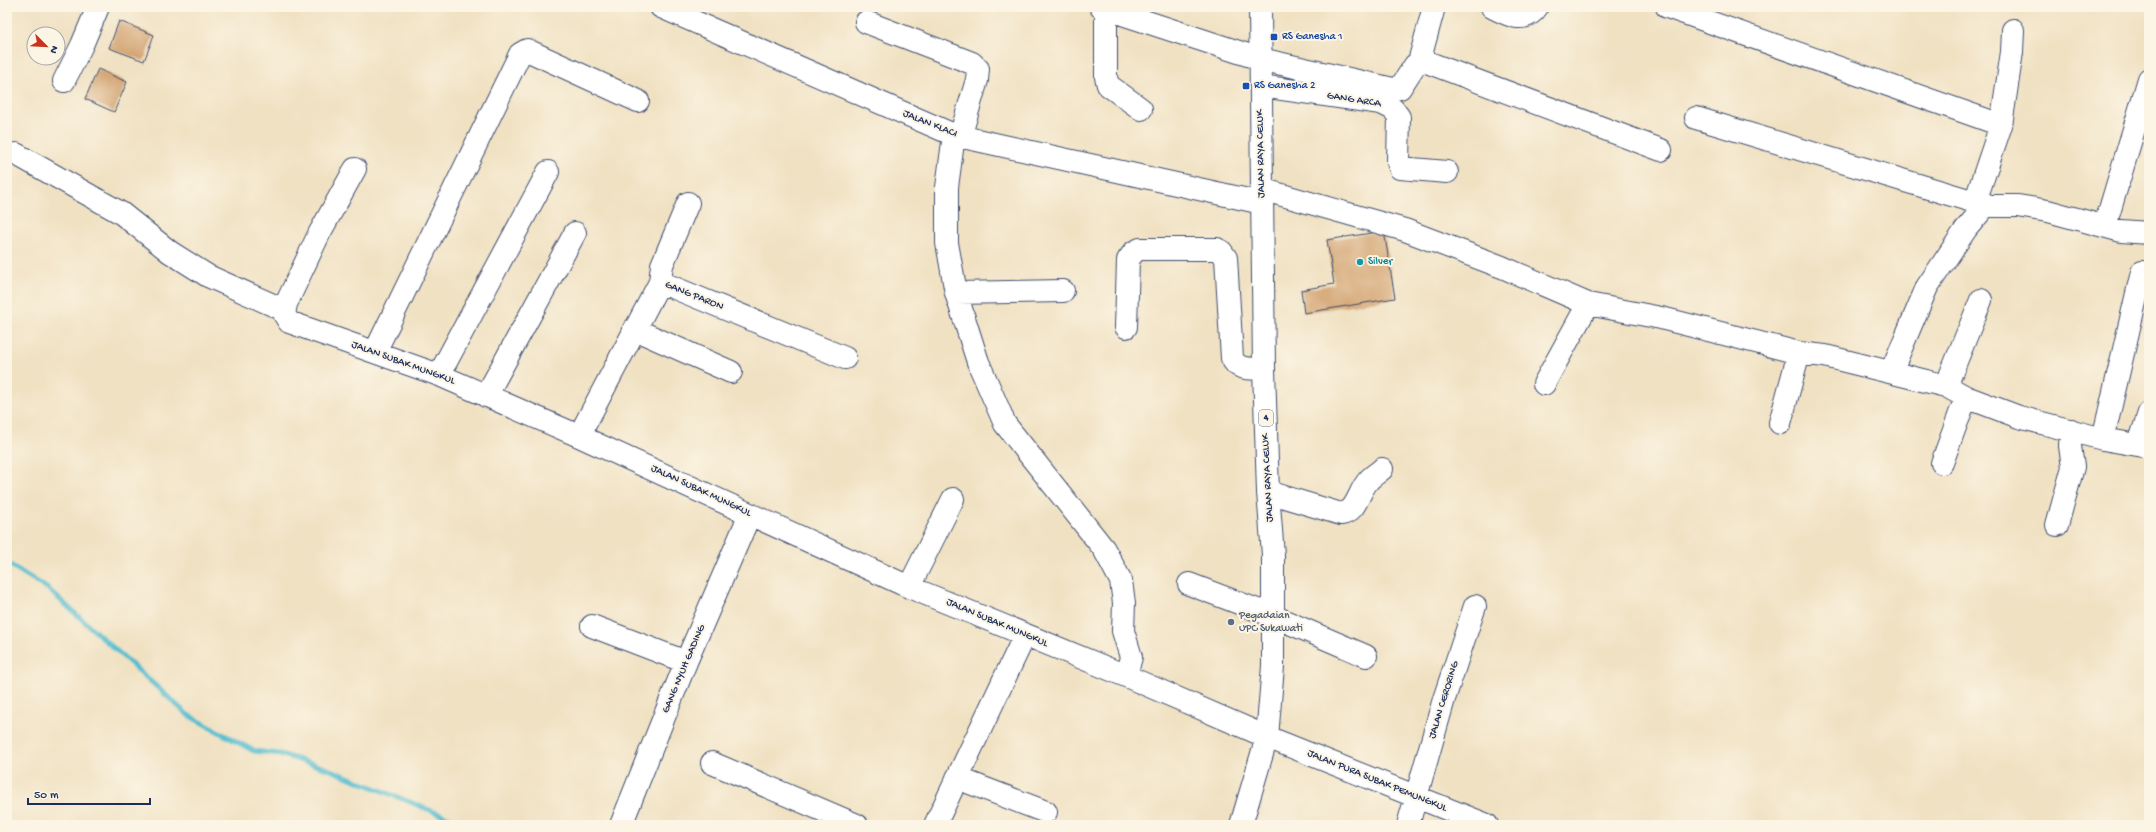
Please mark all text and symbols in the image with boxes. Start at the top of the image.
north arrow [26,26,66,66]
place label: RS Ganesha 1 [1282,31,1343,43]
marker: RS Ganesha 1 [1269,32,1279,42]
text: N [46,44,60,55]
place label: RS Ganesha 2 [1254,80,1316,92]
marker: RS Ganesha 2 [1241,81,1251,91]
street label: GANG ARCA [1326,90,1383,110]
street label: JALAN KLACI [901,108,959,141]
street label: JALAN RAYA CELUK [1254,108,1268,198]
place label: Silver [1368,256,1393,268]
marker: Silver [1355,257,1365,267]
street label: GANG PARON [663,279,725,313]
street label: JALAN SUBAK MUNGKUL [350,339,457,388]
road number: 4 [1259,410,1273,426]
street label: JALAN RAYA CELUK [1260,432,1276,522]
street label: JALAN SUBAK MUNGKUL [649,462,754,520]
street label: JALAN SUBAK MUNGKUL [944,596,1051,650]
place label: Pegadaian UPC Sukawati [1238,610,1303,635]
marker: Pegadaian UPC Sukawati [1226,617,1236,627]
street label: GANG NYUH GADING [660,622,709,715]
street label: JALAN CERORING [1427,659,1462,740]
street label: JALAN PURA SUBAK PEMUNGKUL [1305,747,1449,815]
scale bar [28,780,150,806]
text: 50 m [34,789,59,803]

